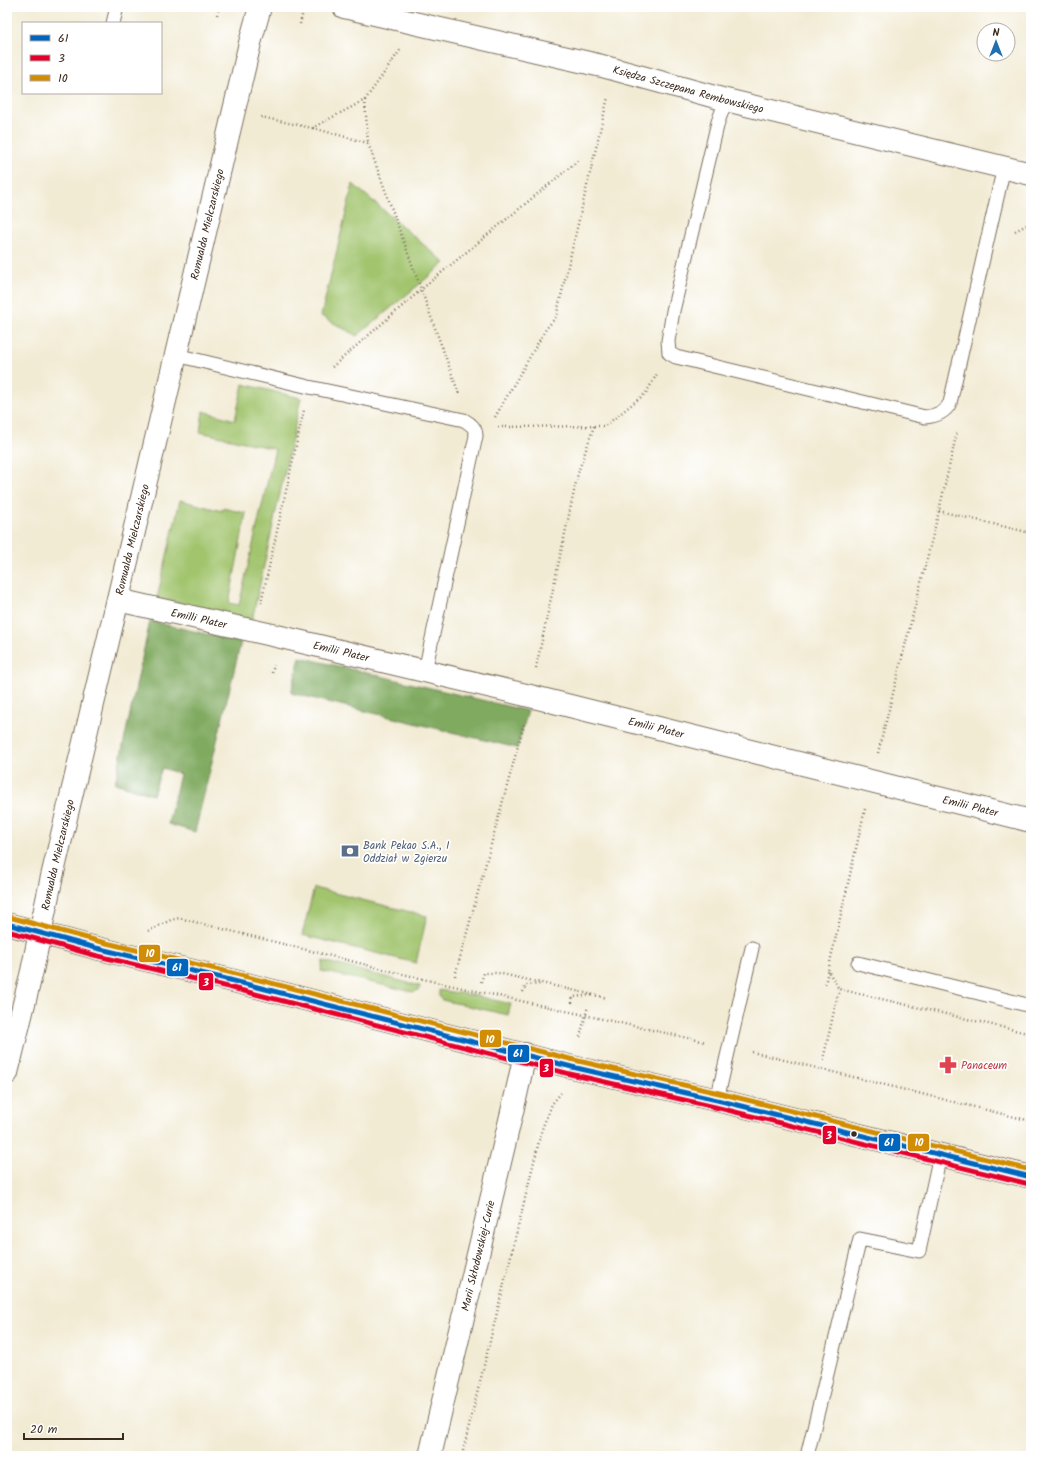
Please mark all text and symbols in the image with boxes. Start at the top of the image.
legend [22,22,162,94]
north arrow [976,22,1016,62]
text: N [993,24,1000,42]
text: 61 [58,29,69,48]
text: 3 [58,49,65,68]
street label: Księdza Szczepana Rembowskiego [610,61,766,119]
text: 10 [58,69,68,88]
street label: Romualda Mielczarskiego [186,167,230,282]
street label: Romualda Mielczarskiego [111,482,155,597]
street label: Emilli Plater [169,604,230,635]
street label: Emilii Plater [311,637,372,668]
street label: Emilii Plater [626,713,687,744]
street label: Emilii Plater [940,791,1001,823]
street label: Romualda Mielczarskiego [37,798,80,912]
place label: Bank Pekao S.A., I Oddział w Zgierzu [363,837,449,868]
bank icon: Bank Pekao S.A., I Oddział w Zgierzu [340,841,360,861]
line badge: 10 [138,944,161,963]
text: 10 [146,945,155,963]
line badge: 61 [166,958,189,977]
text: 61 [172,959,182,977]
line badge: 3 [198,972,214,991]
text: 3 [202,974,209,992]
line badge: 10 [479,1029,502,1048]
text: 10 [486,1031,495,1049]
line badge: 61 [507,1044,530,1063]
text: 61 [513,1045,523,1063]
pharmacy icon: Panaceum [938,1055,958,1075]
place label: Panaceum [961,1057,1007,1075]
line badge: 3 [539,1058,554,1078]
text: 3 [542,1060,549,1078]
line badge: 3 [822,1125,837,1145]
text: 3 [825,1127,832,1145]
unlabelled marker [849,1129,859,1139]
line badge: 61 [878,1133,901,1152]
line badge: 10 [907,1133,930,1152]
text: 61 [884,1134,894,1152]
text: 10 [915,1134,924,1152]
street label: Marii Skłodowskiej-Curie [457,1199,501,1313]
scale bar [24,1415,123,1441]
text: 20 m [30,1420,58,1439]

